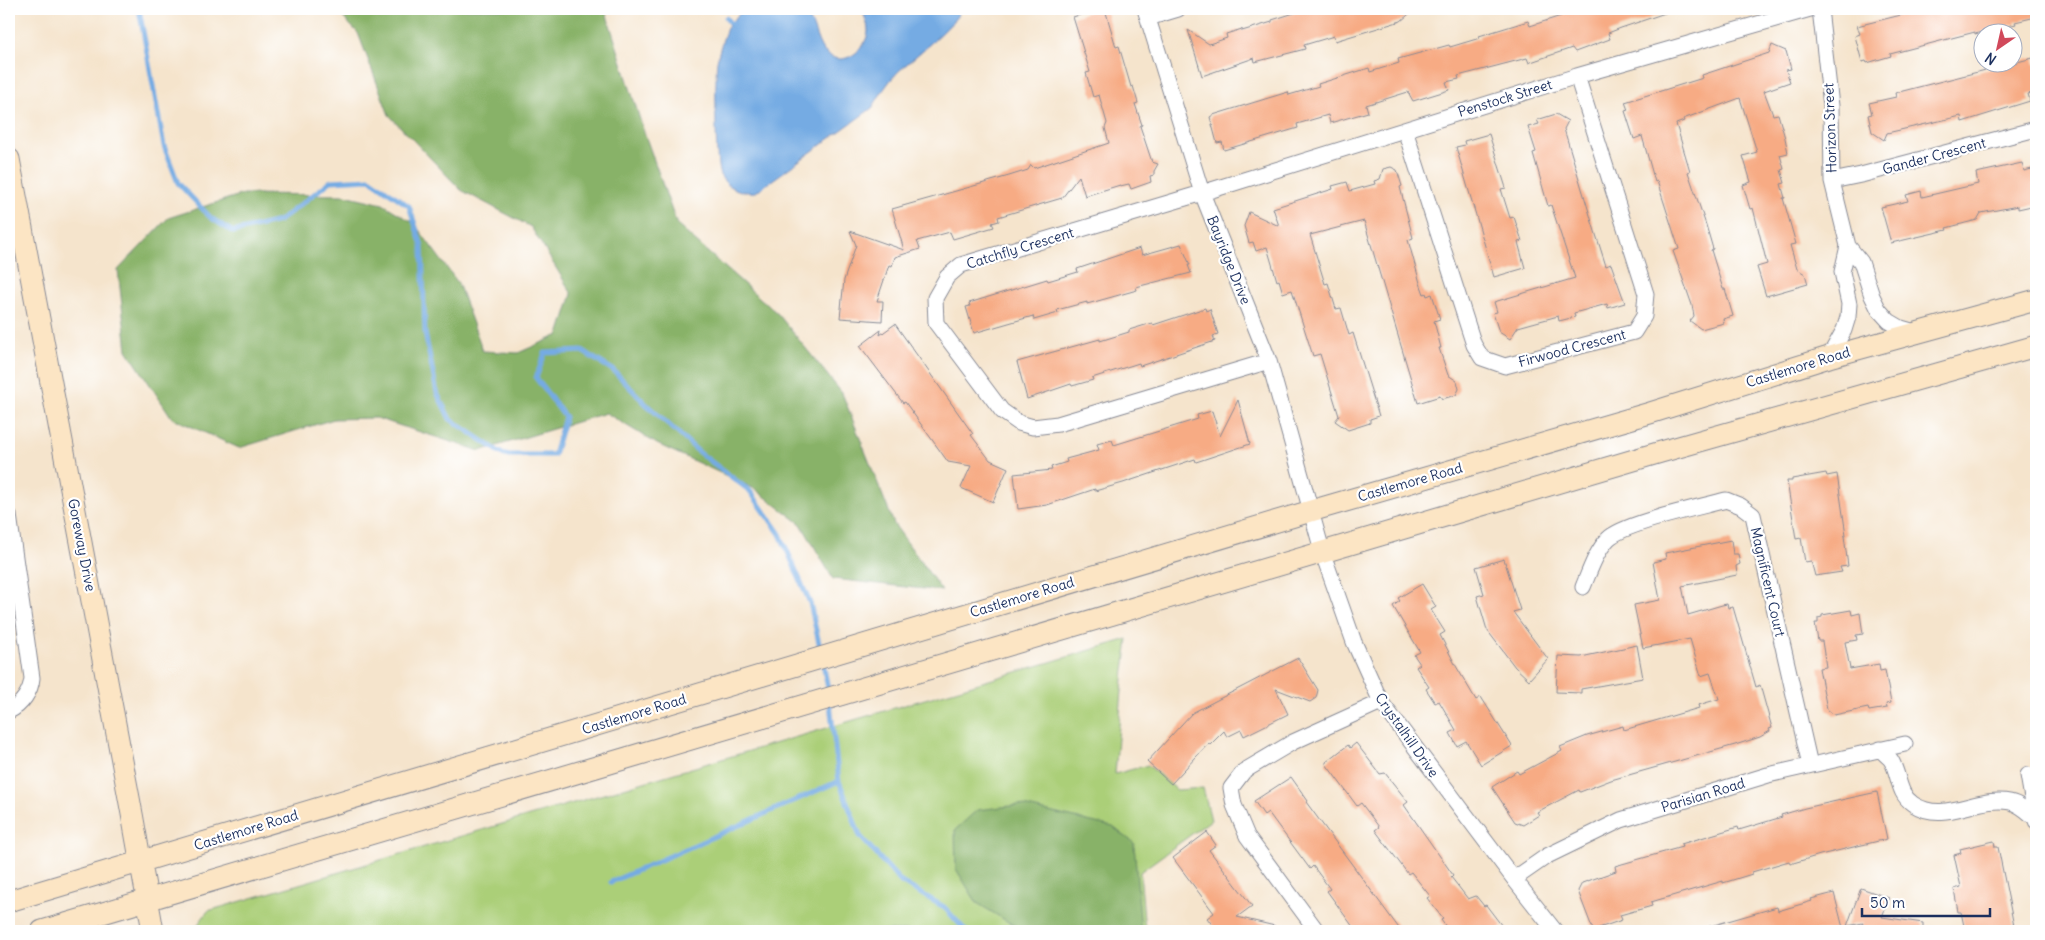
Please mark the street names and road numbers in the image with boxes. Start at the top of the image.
street label: Penstock Street [1456,75,1554,121]
street label: Horizon Street [1819,82,1841,173]
street label: Gander Crescent [1880,133,1988,178]
street label: Bayridge Drive [1203,213,1255,307]
street label: Catchfly Crescent [964,223,1076,273]
street label: Firwood Crescent [1516,325,1628,371]
street label: Castlemore Road [1744,343,1852,391]
street label: Castlemore Road [1356,458,1464,506]
street label: Goreway Drive [64,497,100,593]
street label: Magnificent Court [1747,525,1789,639]
street label: Castlemore Road [968,573,1076,621]
street label: Crystalhill Drive [1371,689,1443,781]
street label: Castlemore Road [580,690,688,738]
street label: Parisian Road [1659,774,1747,816]
street label: Castlemore Road [192,806,300,854]

